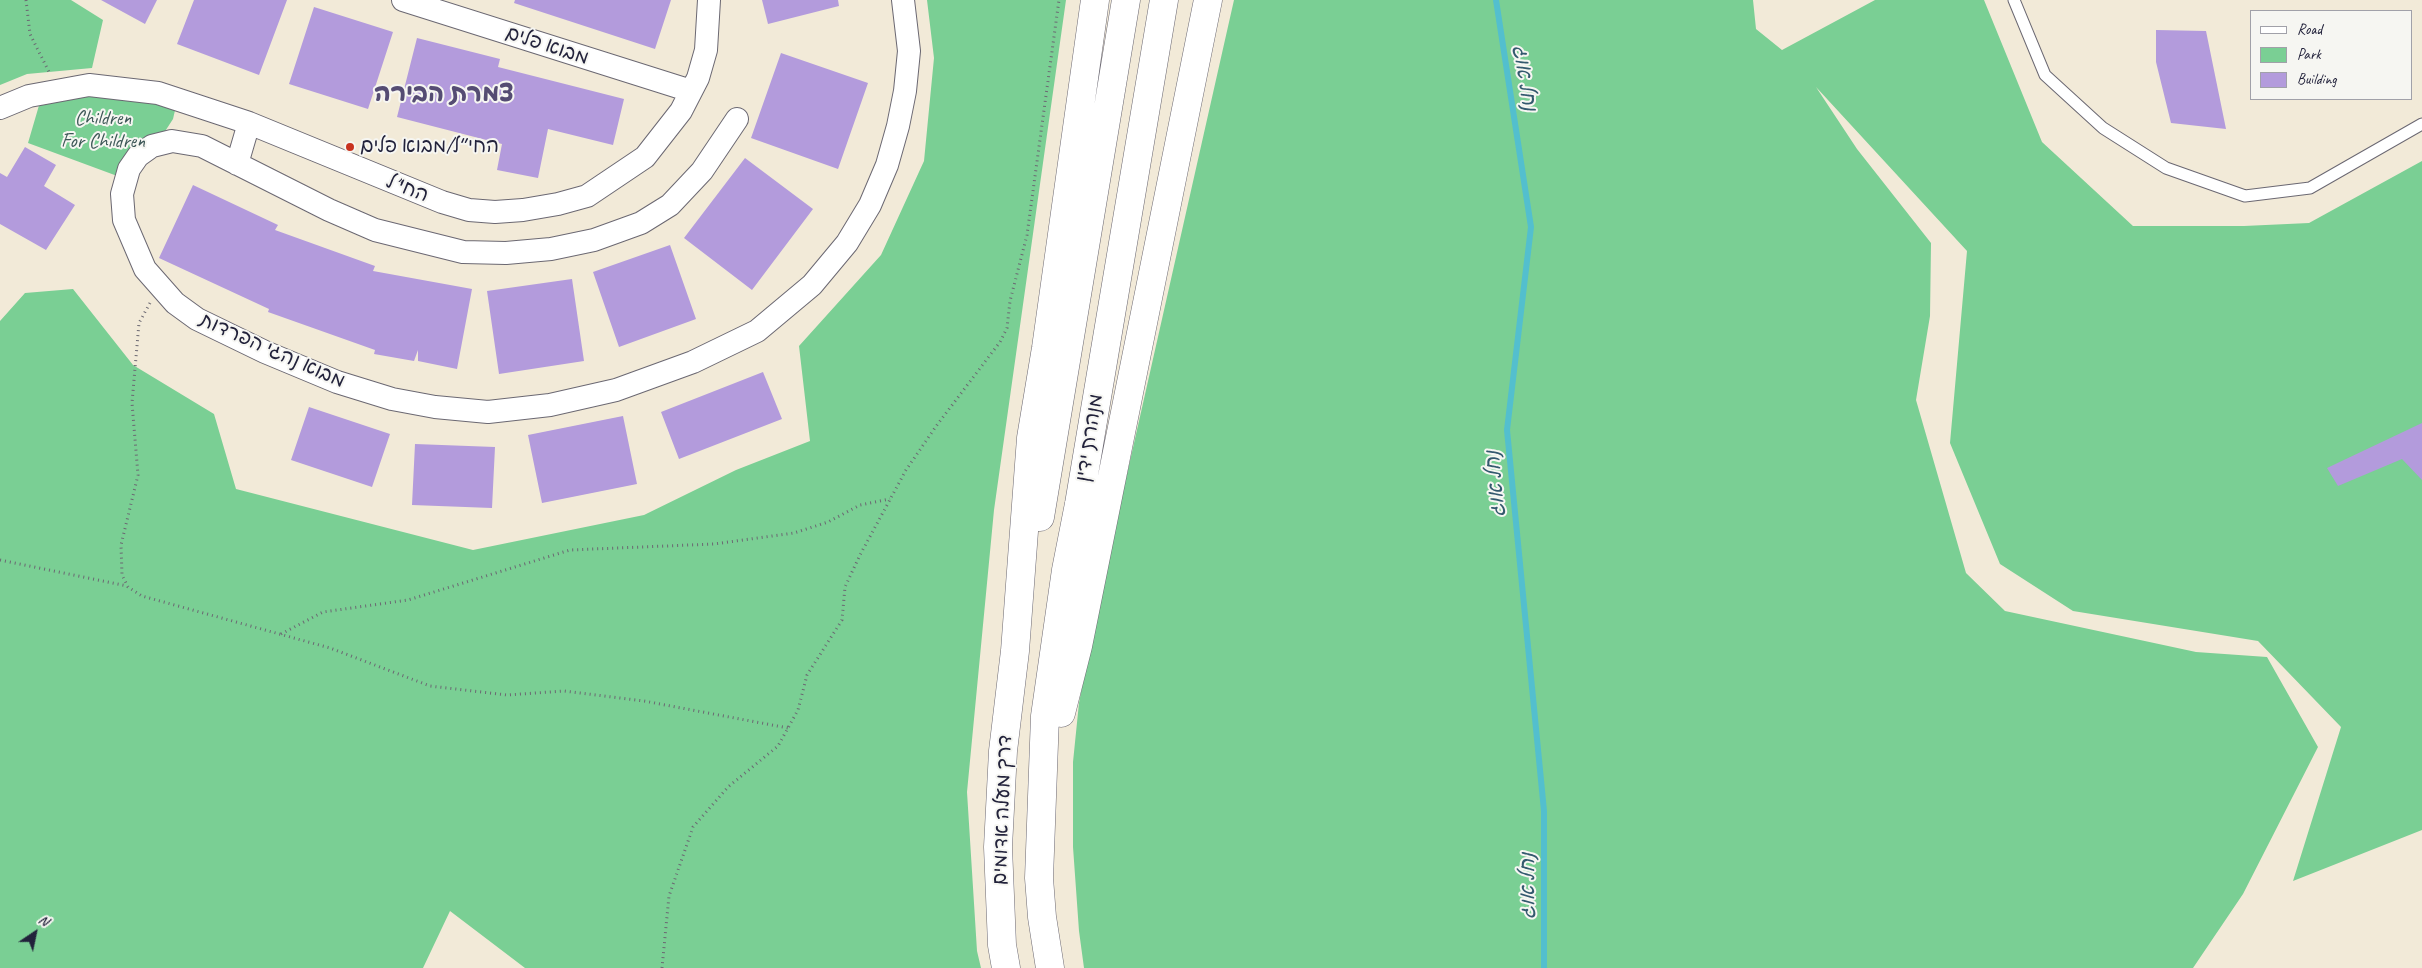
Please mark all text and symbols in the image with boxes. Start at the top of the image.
legend [2250,10,2412,100]
text: Road [2297,20,2322,39]
street label: מבוא פלים [502,21,592,71]
water label: נחל אוג [1506,43,1542,113]
text: Park [2297,45,2321,64]
text: Building [2297,70,2336,89]
district label: צמרת הבירה [374,79,514,109]
park label: Children For Children [61,107,145,154]
place label: החי״ל/מבוא פלים [360,135,499,159]
marker: החי״ל/מבוא פלים [344,141,356,153]
street label: החי"ל [382,170,432,208]
street label: מבוא נהגי הפרדות [196,308,348,394]
street label: מנהרת ידין [1071,392,1109,484]
water label: נחל אוג [1481,450,1511,518]
street label: דרך מעלה אדומים [988,734,1018,886]
water label: נחל אוג [1515,853,1541,919]
north arrow [10,908,60,958]
text: N [35,911,52,930]

